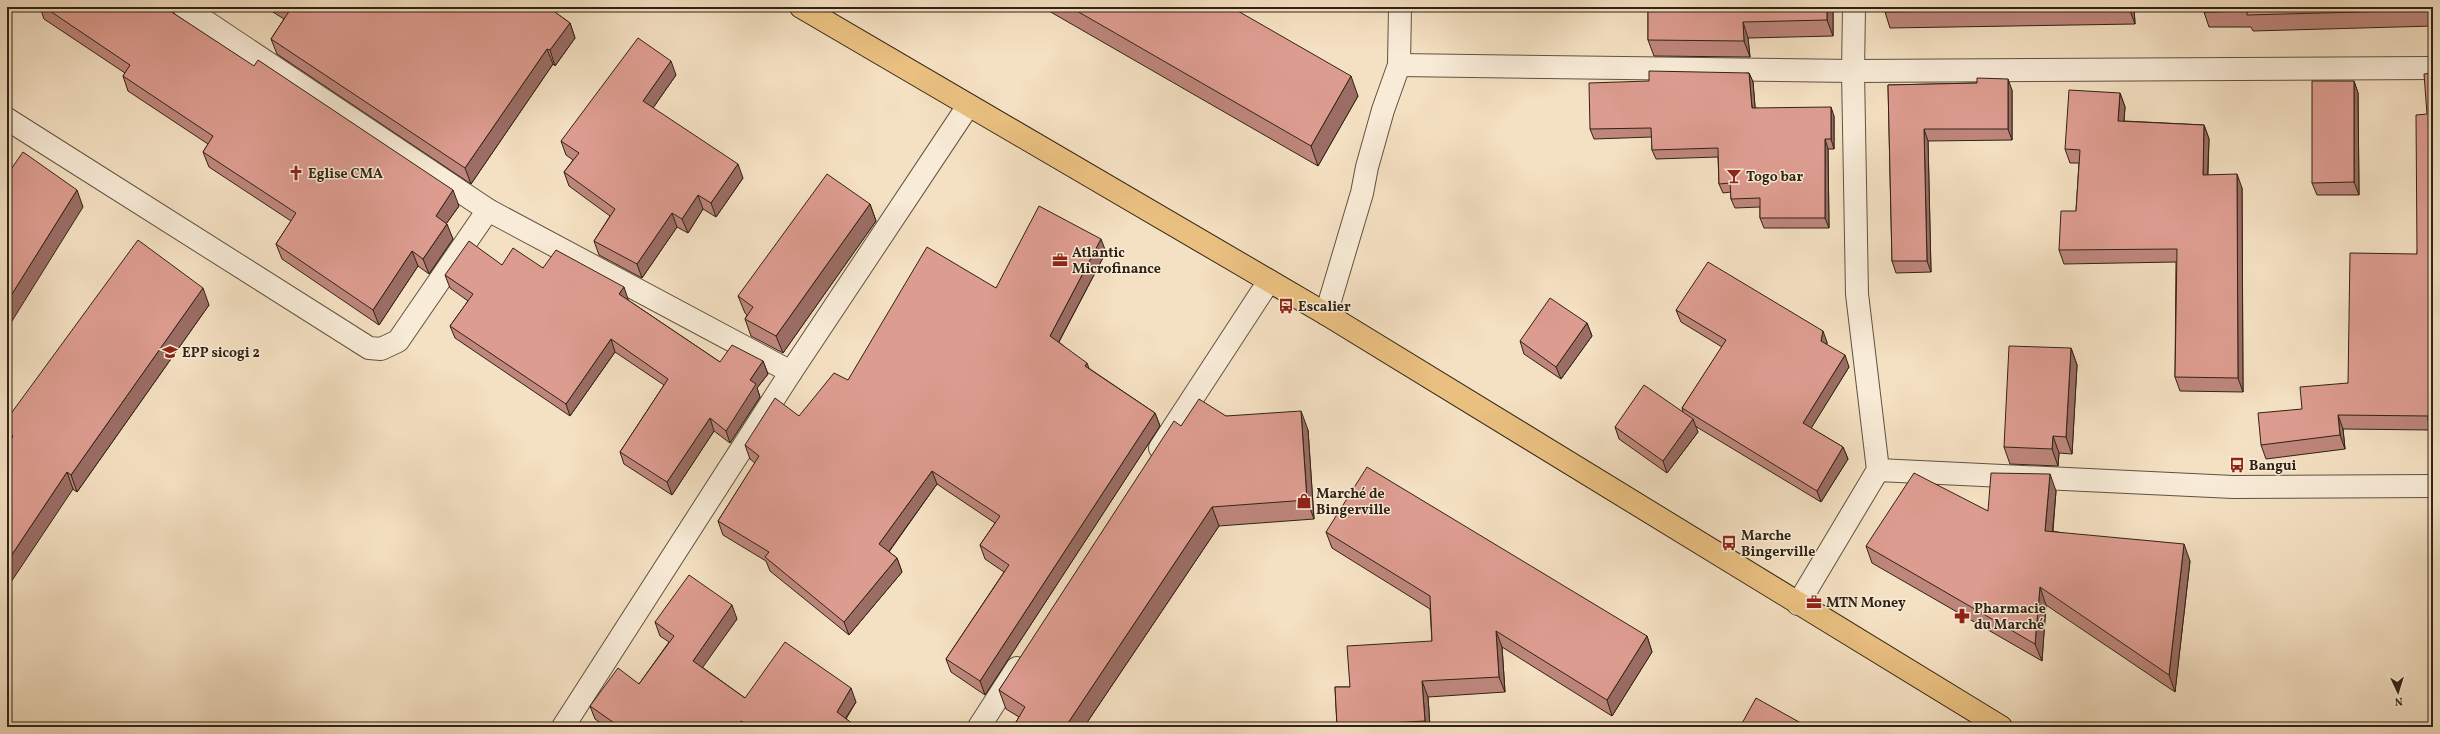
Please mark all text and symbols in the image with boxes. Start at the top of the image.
church icon: Eglise CMA [287,164,305,182]
place label: Eglise CMA [308,165,383,184]
bar icon: Togo bar [1725,167,1743,185]
place label: Togo bar [1746,168,1804,187]
place label: Atlantic Microfinance [1072,244,1161,279]
office icon: Atlantic Microfinance [1051,251,1069,269]
bus stop icon: Escalier [1277,297,1295,315]
place label: Escalier [1298,298,1351,317]
school or university icon: EPP sicogi 2 [161,343,179,361]
place label: EPP sicogi 2 [182,344,260,363]
bus stop icon: Bangui [2228,456,2246,474]
place label: Bangui [2249,457,2296,476]
place label: Marché de Bingerville [1316,485,1390,520]
shop icon: Marché de Bingerville [1295,492,1313,510]
place label: Marche Bingerville [1741,527,1815,562]
bus stop icon: Marche Bingerville [1720,534,1738,552]
office icon: MTN Money [1805,593,1823,611]
place label: MTN Money [1826,594,1906,613]
place label: Pharmacie du Marché [1974,600,2046,635]
pharmacy icon: Pharmacie du Marché [1953,607,1971,625]
north arrow [2378,672,2418,712]
text: N [2394,693,2403,708]

